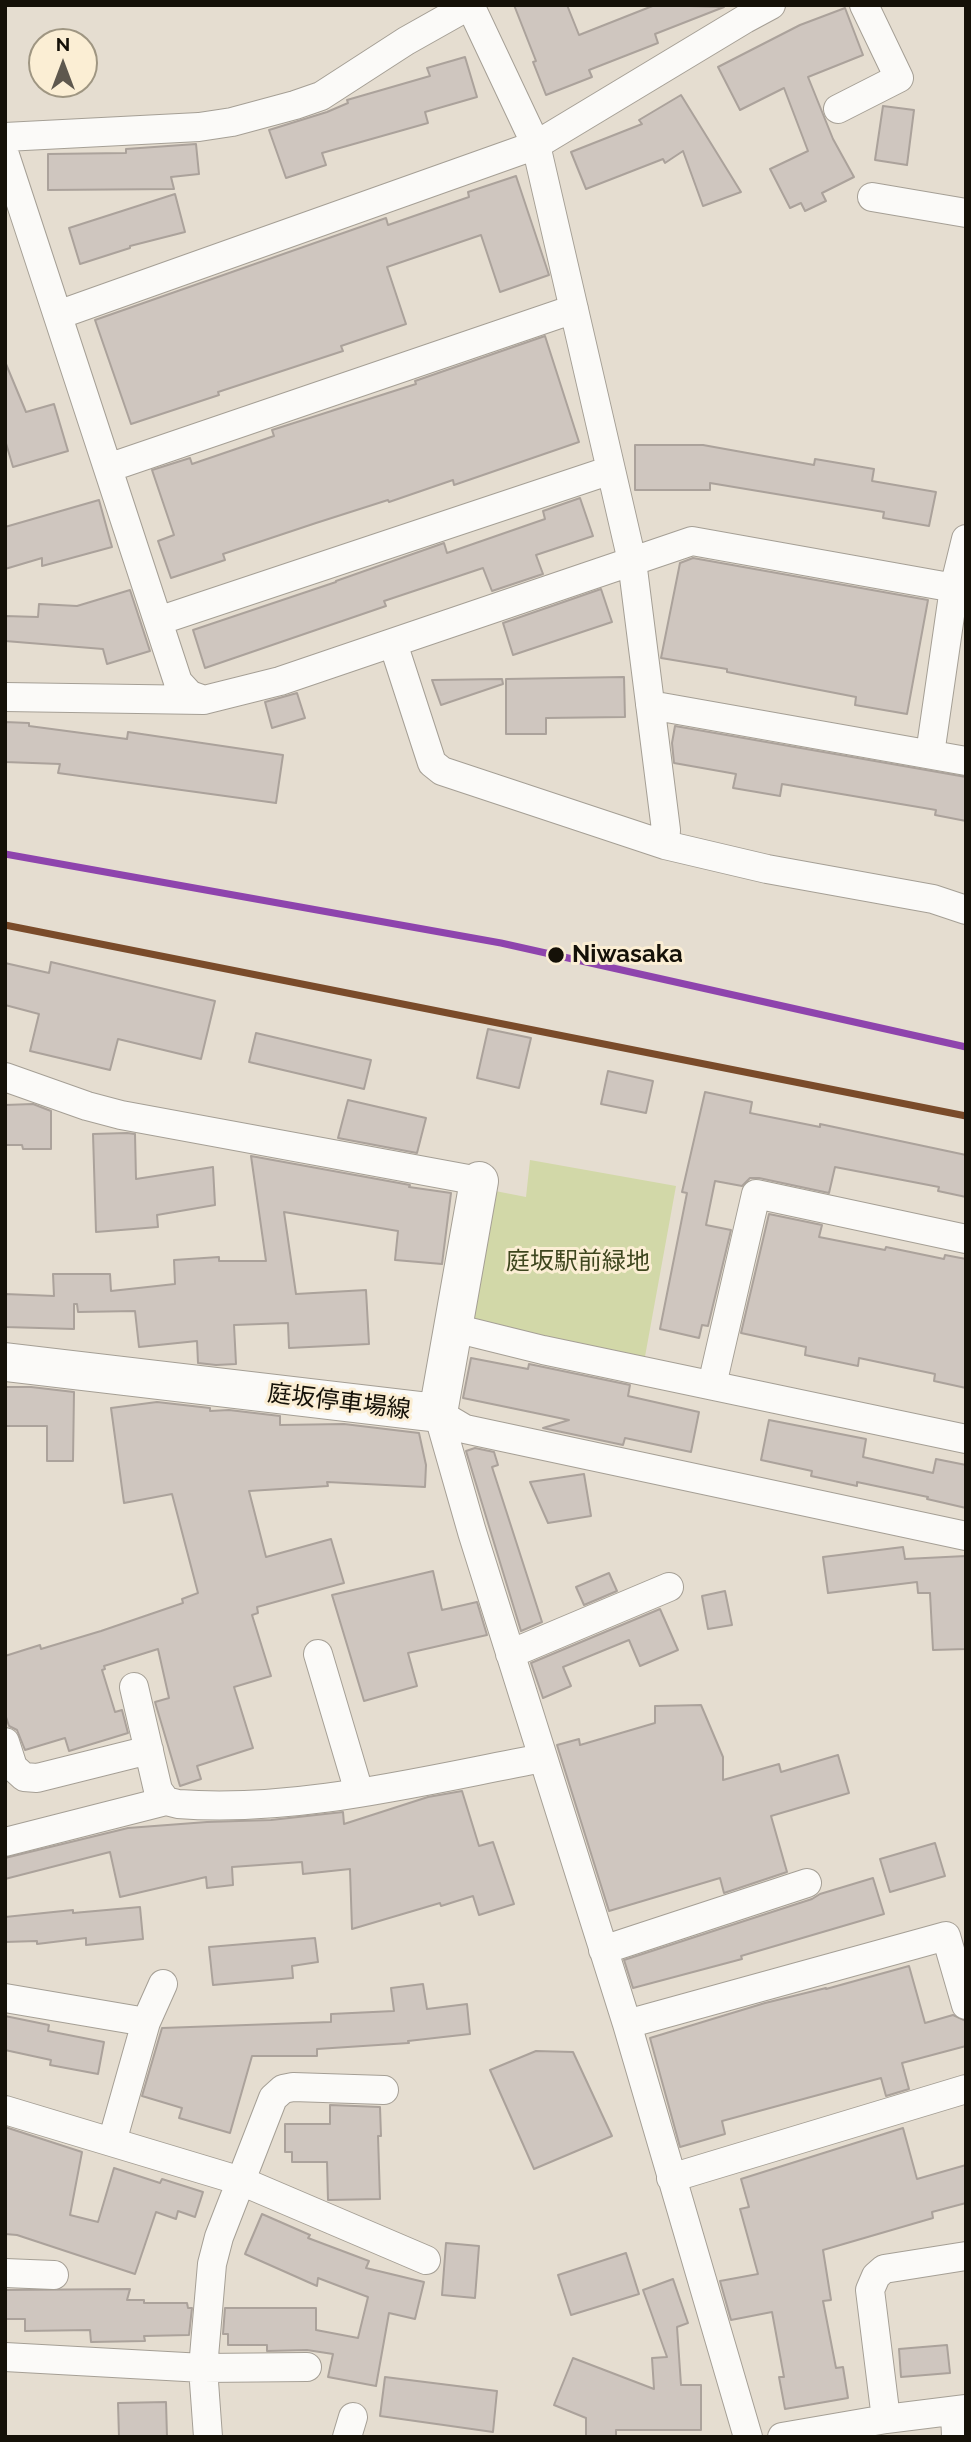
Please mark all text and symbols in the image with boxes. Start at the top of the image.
north arrow [28,28,98,98]
text: N [56,33,70,55]
place label: Niwasaka [572,941,683,969]
marker: Niwasaka [546,945,566,965]
park label: 庭坂駅前緑地 [506,1248,650,1276]
street label: 庭坂停車場線 [266,1379,412,1425]

